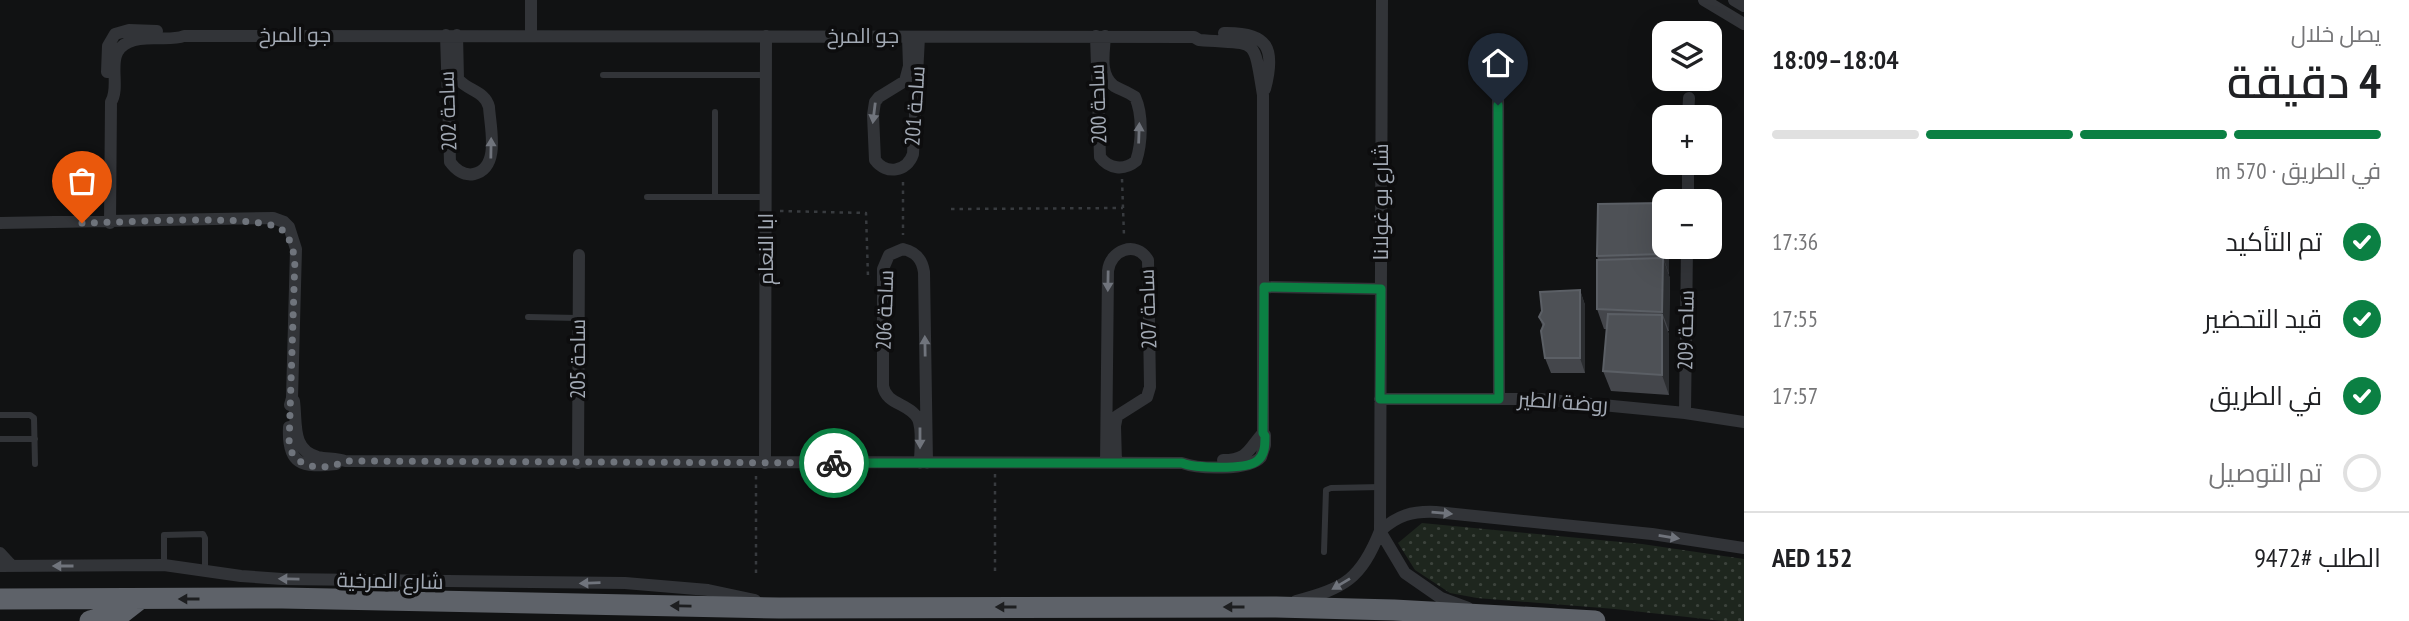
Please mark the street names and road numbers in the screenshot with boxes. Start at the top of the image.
street label: جو المرخ [259,21,331,49]
street label: جو المرخ [827,22,899,50]
street label: ساحة 200 [1083,63,1112,145]
street label: ساحة 201 [898,65,931,147]
street label: ساحة 202 [433,70,462,152]
street label: شارع بو غولانا [1367,143,1395,261]
street label: ابا النعام [752,213,780,285]
street label: ساحة 207 [1133,268,1162,350]
street label: ساحة 206 [870,269,899,351]
street label: ساحة 209 [1671,290,1700,370]
street label: ساحة 205 [564,319,591,399]
street label: روضة الطير [1516,385,1609,418]
street label: شارع المرخية [336,566,444,596]

